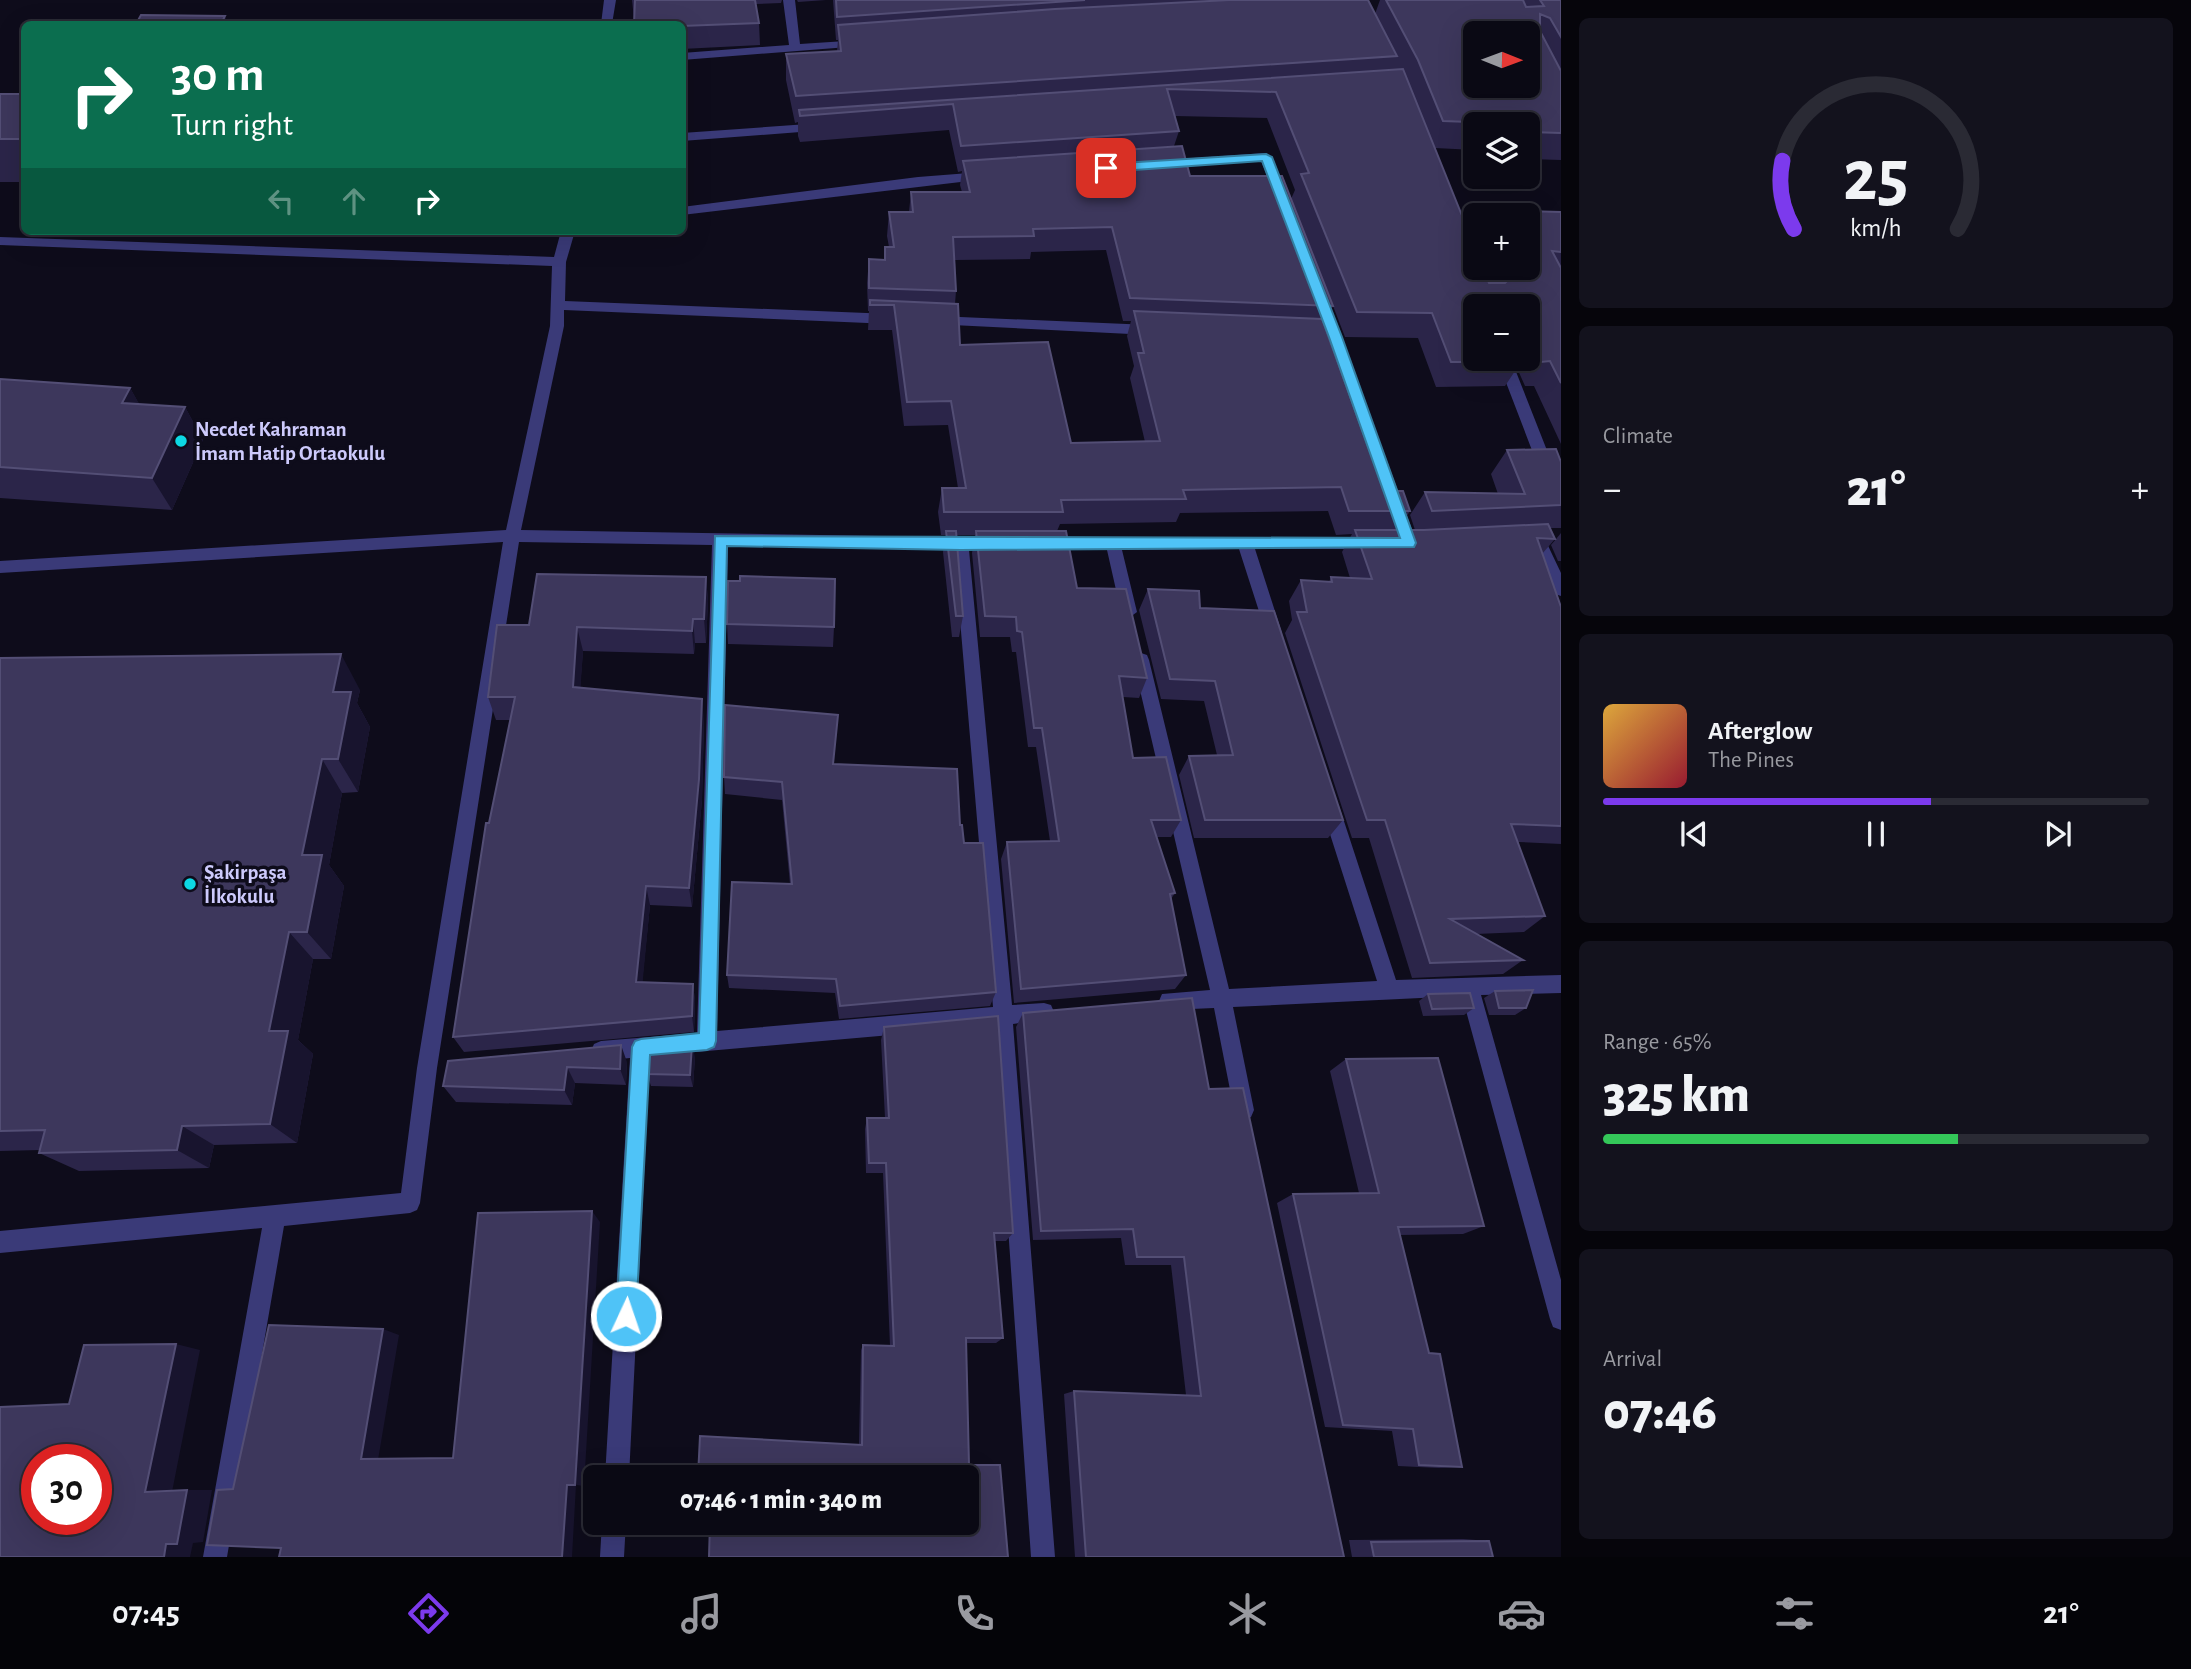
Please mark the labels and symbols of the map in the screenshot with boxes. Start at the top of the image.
north arrow [1463,21,1540,98]
pin [1076,138,1136,198]
place label: Necdet Kahraman İmam Hatip Ortaokulu [195,419,385,464]
marker: Necdet Kahraman İmam Hatip Ortaokulu [173,433,189,449]
place label: Şakirpaşa İlkokulu [204,862,287,907]
marker: Şakirpaşa İlkokulu [182,876,198,892]
position arrow [589,1279,663,1353]
speed limit sign: 30 [21,1444,112,1535]

